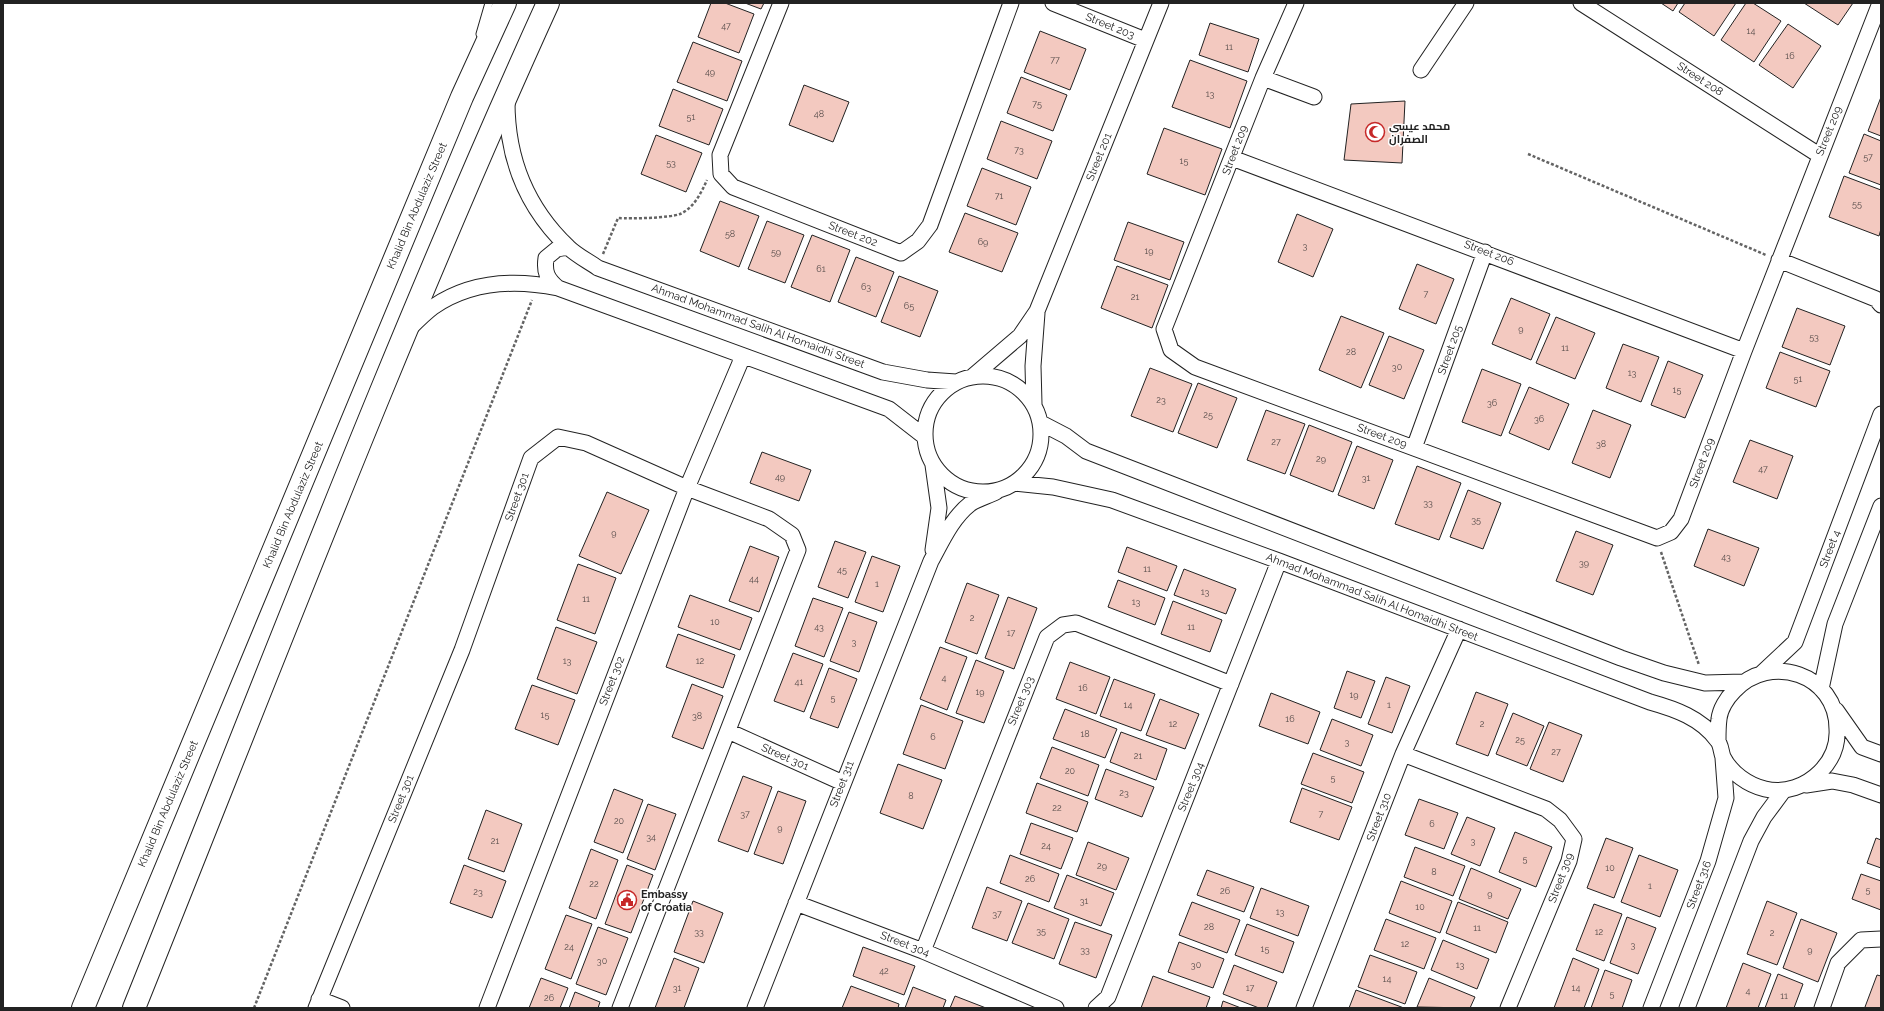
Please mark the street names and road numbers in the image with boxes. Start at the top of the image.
street label: Street 203 [1084,10,1136,42]
street label: Street 208 [1675,59,1725,99]
street label: Street 209 [1813,104,1845,158]
street label: Street 209 [1220,123,1250,177]
street label: Street 201 [1084,131,1115,183]
street label: Khalid Bin Abdulaziz Street [384,140,450,271]
street label: Street 202 [827,219,880,249]
street label: Street 206 [1462,238,1516,269]
street label: Ahmad Mohammad Salih Al Homaidhi Street [650,281,867,371]
street label: Street 205 [1435,323,1465,377]
street label: Street 209 [1355,421,1409,451]
street label: Street 209 [1687,436,1717,490]
street label: Khalid Bin Abdulaziz Street [260,439,326,570]
street label: Street 301 [502,471,532,523]
street label: Street 4 [1817,528,1843,570]
street label: Ahmad Mohammad Salih Al Homaidhi Street [1264,550,1480,644]
street label: Street 302 [597,654,627,707]
street label: Street 303 [1005,674,1037,727]
street label: Khalid Bin Abdulaziz Street [135,738,201,869]
street label: Street 301 [759,741,811,773]
street label: Street 311 [827,759,857,809]
street label: Street 304 [1175,760,1207,814]
street label: Street 301 [385,773,417,825]
street label: Street 310 [1364,791,1394,843]
street label: Street 309 [1546,851,1576,905]
street label: Street 316 [1684,859,1714,911]
street label: Street 304 [878,929,932,959]

